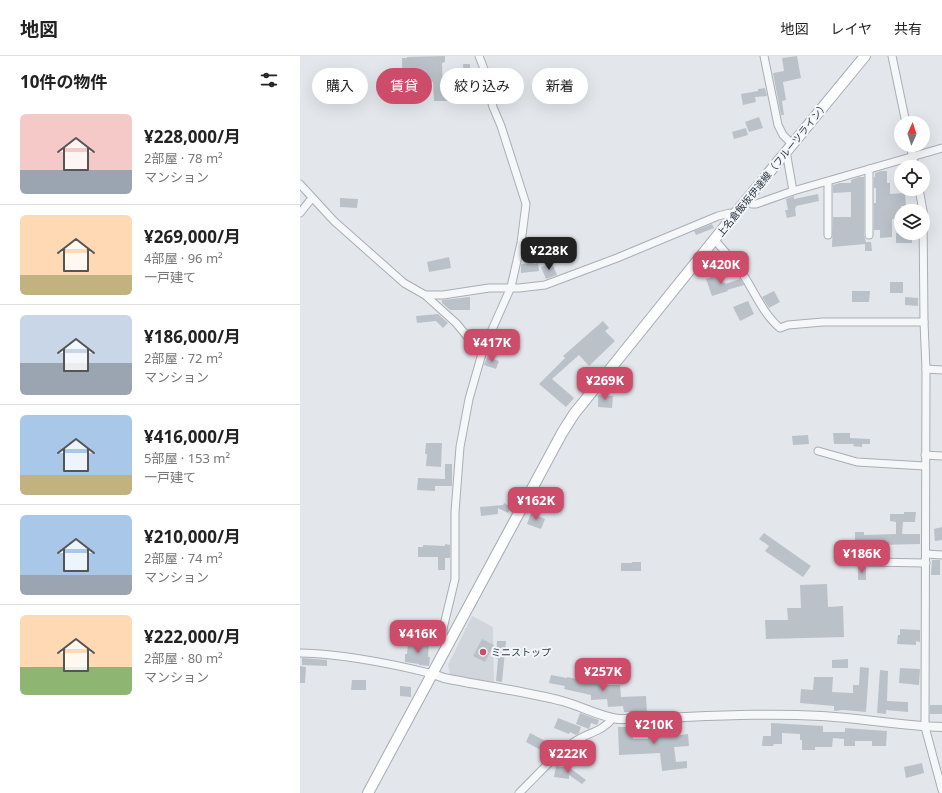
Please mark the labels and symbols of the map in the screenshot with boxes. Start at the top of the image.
street label: 上名倉飯坂伊達線（フルーツライン） [713,99,831,239]
north arrow [894,116,930,152]
pin: ¥228K [521,237,577,271]
pin: ¥420K [693,251,749,285]
pin: ¥417K [464,329,520,363]
pin: ¥269K [577,367,633,401]
pin: ¥162K [508,487,564,521]
pin: ¥186K [834,540,890,574]
pin: ¥416K [390,620,446,654]
place label: ミニストップ [491,645,551,659]
marker: ミニストップ [478,647,488,657]
pin: ¥257K [575,658,631,692]
pin: ¥210K [626,711,682,745]
pin: ¥222K [540,740,596,774]

